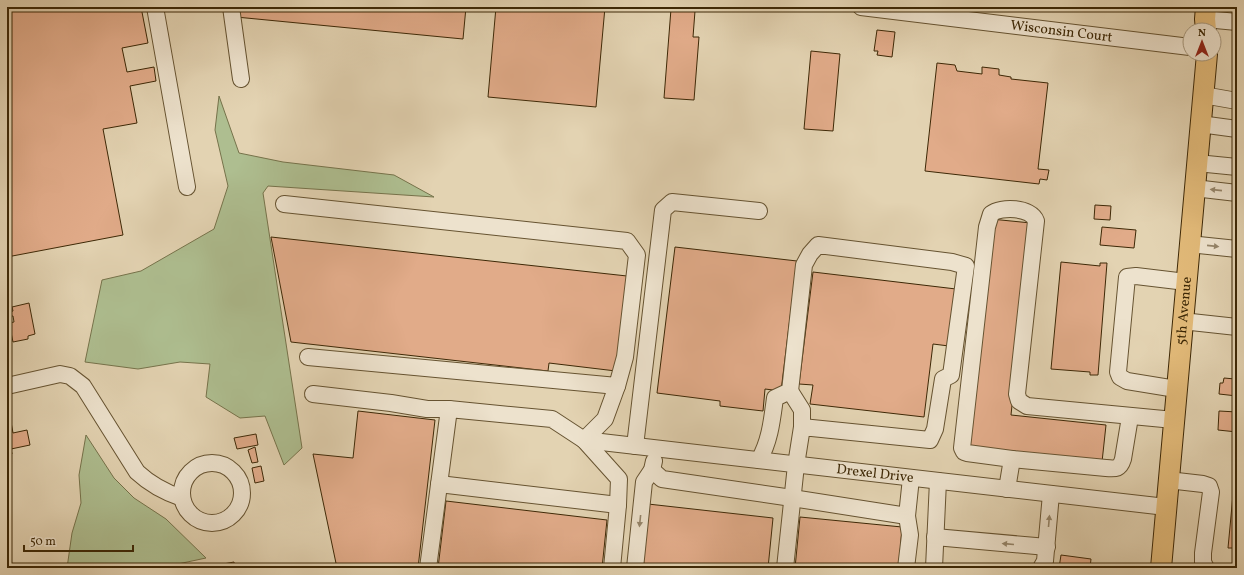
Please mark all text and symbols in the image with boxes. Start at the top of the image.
street label: Wisconsin Court [1009,16,1114,47]
north arrow [1182,22,1222,62]
text: N [1198,26,1206,41]
one-way arrow [1210,187,1222,194]
one-way arrow [1207,243,1219,249]
street label: 5th Avenue [1171,276,1197,346]
street label: Drexel Drive [835,460,915,487]
one-way arrow [637,515,643,527]
one-way arrow [1045,515,1052,527]
scale bar [24,527,133,553]
text: 50 m [30,534,56,550]
one-way arrow [1002,540,1014,547]

